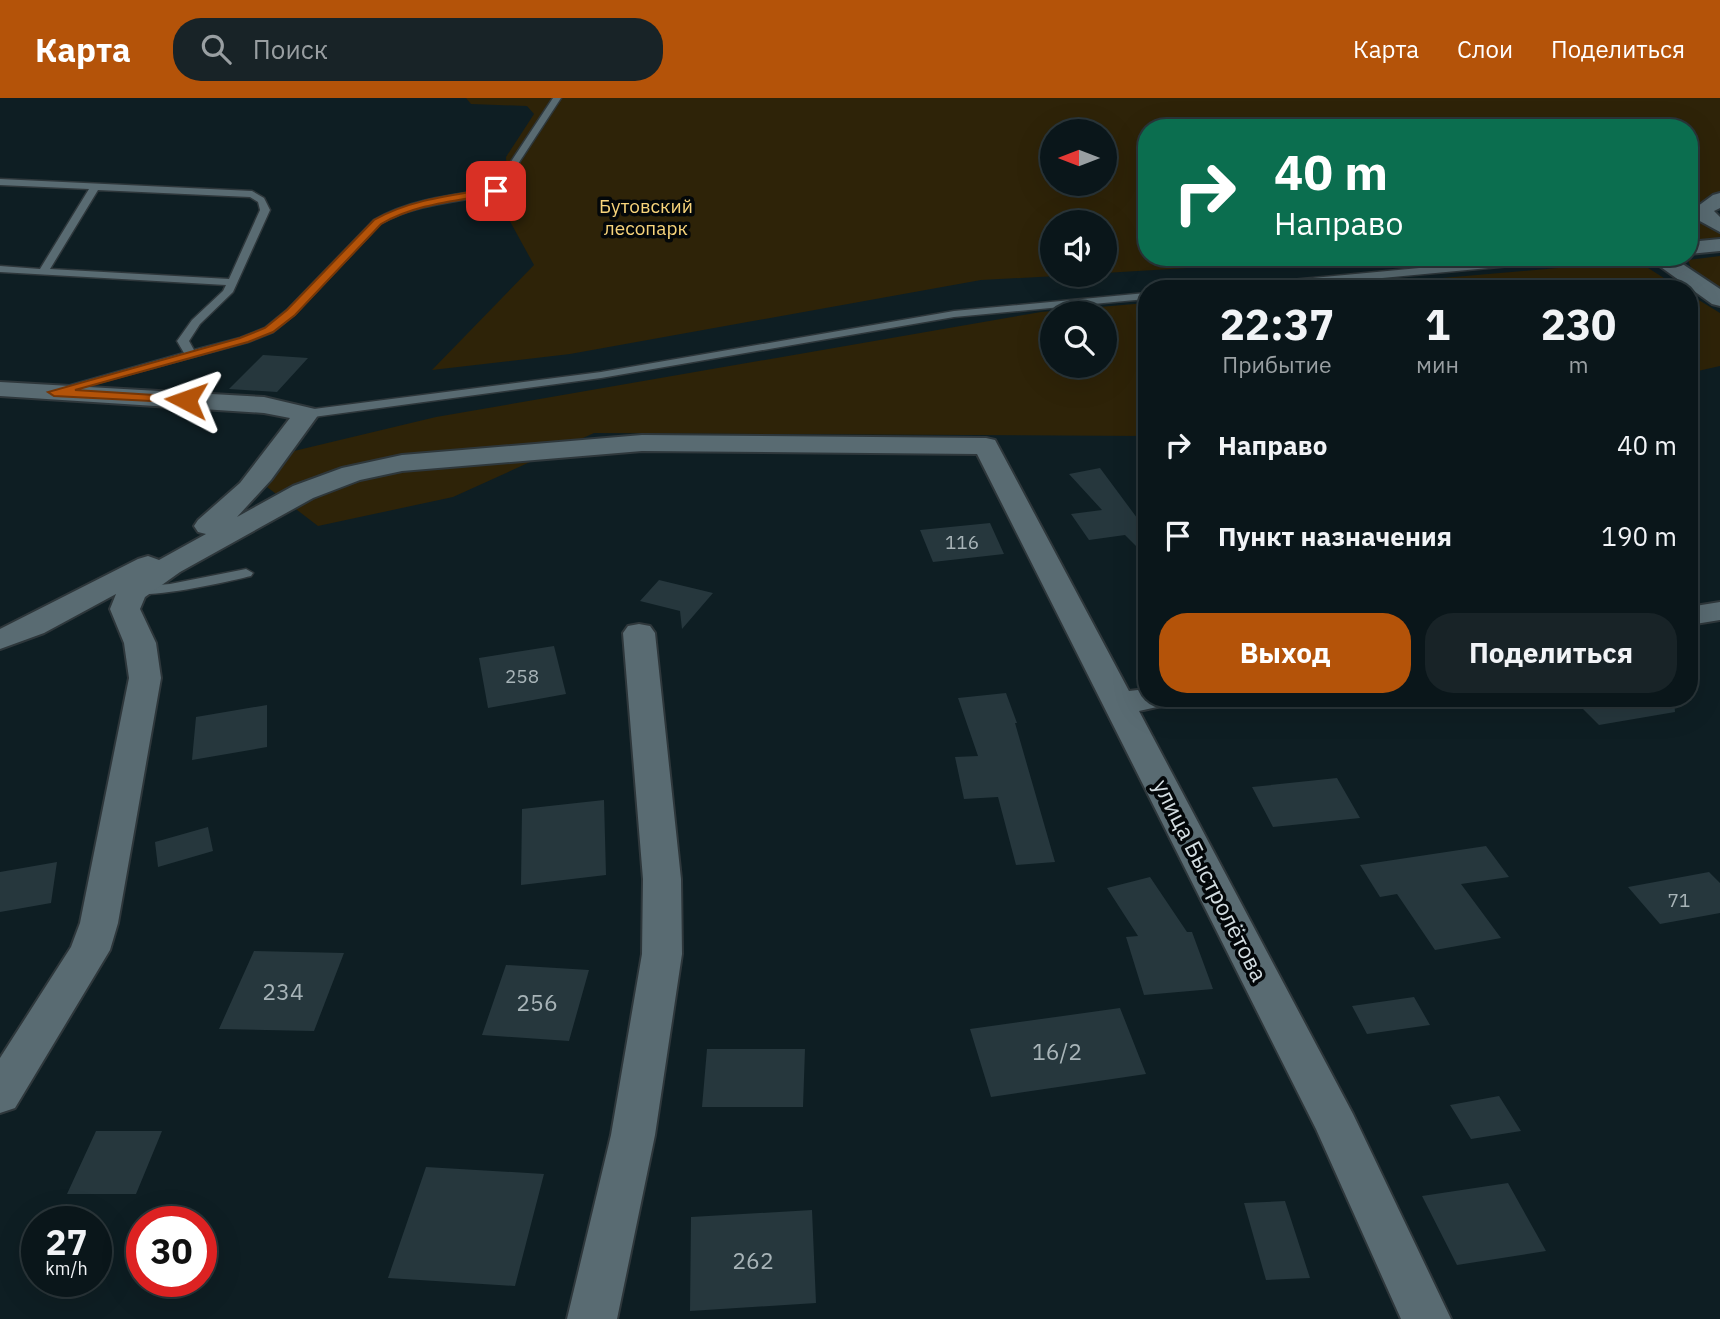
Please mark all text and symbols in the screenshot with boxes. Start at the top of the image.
search box [173,18,663,81]
text: Карта [35,28,131,71]
icon: search [197,30,235,68]
text: Поиск [253,32,328,66]
text: Карта [1353,33,1419,65]
text: Слои [1457,33,1513,65]
text: Поделиться [1551,33,1685,65]
north arrow [1040,119,1116,196]
map controls [1040,119,1117,378]
text: 40 m [1274,140,1388,203]
icon: right [1159,147,1250,238]
pin [466,161,526,221]
icon: arrive [477,172,515,210]
park label: Бутовский лесопарк [599,194,693,240]
text: Направо [1274,202,1403,244]
button: sound [1040,210,1117,287]
text: 22:37 [1220,297,1334,352]
text: 1 [1425,297,1450,352]
text: 230 [1541,297,1616,352]
button: search [1040,301,1117,378]
text: Прибытие [1222,349,1332,379]
text: мин [1416,349,1459,379]
text: m [1568,349,1589,379]
position arrow [149,363,223,437]
icon: right [1159,426,1197,464]
text: Направо [1218,428,1327,462]
text: 40 m [1617,428,1677,462]
icon: arrive [1159,517,1197,555]
text: Пункт назначения [1218,519,1452,553]
text: 190 m [1601,519,1677,553]
house number: 116 [945,530,979,554]
button: Выход [1159,613,1411,693]
button: Поделиться [1425,613,1677,693]
house number: 258 [505,664,539,688]
street label: улица Быстролётова [1147,774,1275,986]
house number: 71 [1668,888,1690,912]
house number: 234 [262,976,304,1006]
house number: 256 [516,987,558,1017]
house number: 16/2 [1032,1036,1082,1066]
speed limit sign: 30 [126,1206,217,1297]
text: 27 [45,1219,88,1265]
house number: 262 [732,1245,774,1275]
text: km/h [45,1257,88,1280]

